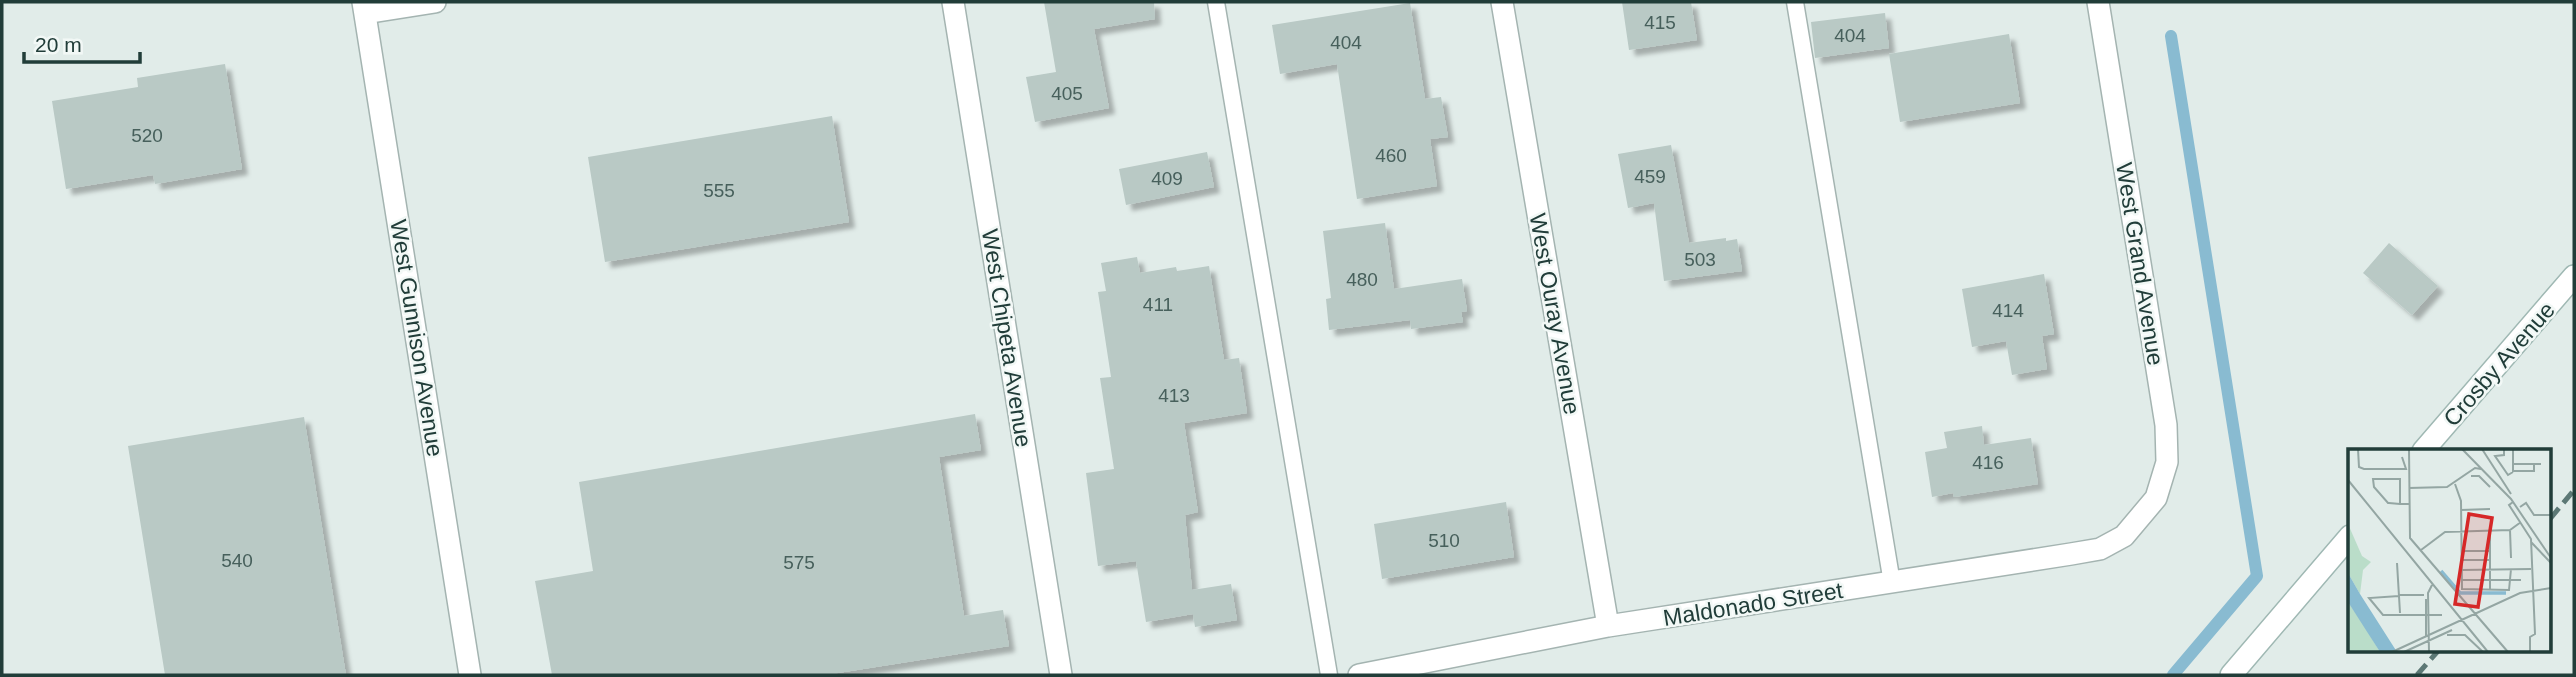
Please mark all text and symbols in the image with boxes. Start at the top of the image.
house number: 415 [1644,12,1676,33]
scale bar [24,21,140,65]
house number: 404 [1834,25,1866,46]
house number: 404 [1330,32,1362,53]
text: 20 m [35,33,82,56]
house number: 405 [1051,83,1083,104]
house number: 520 [131,125,163,146]
house number: 460 [1375,145,1407,166]
street label: West Grand Avenue [2111,161,2169,367]
house number: 459 [1634,166,1666,187]
house number: 409 [1151,168,1183,189]
house number: 555 [703,180,735,201]
street label: West Ouray Avenue [1525,211,1585,417]
street label: West Gunnison Avenue [385,218,449,458]
street label: West Chipeta Avenue [977,227,1037,449]
house number: 503 [1684,249,1716,270]
house number: 480 [1346,269,1378,290]
house number: 411 [1143,294,1173,315]
street label: Crosby Avenue [2438,297,2560,431]
house number: 414 [1992,300,2024,321]
house number: 413 [1158,385,1190,406]
inset map [2348,449,2552,652]
house number: 416 [1972,452,2004,473]
house number: 510 [1428,530,1460,551]
house number: 540 [221,550,253,571]
house number: 575 [783,552,815,573]
street label: Maldonado Street [1661,577,1845,631]

